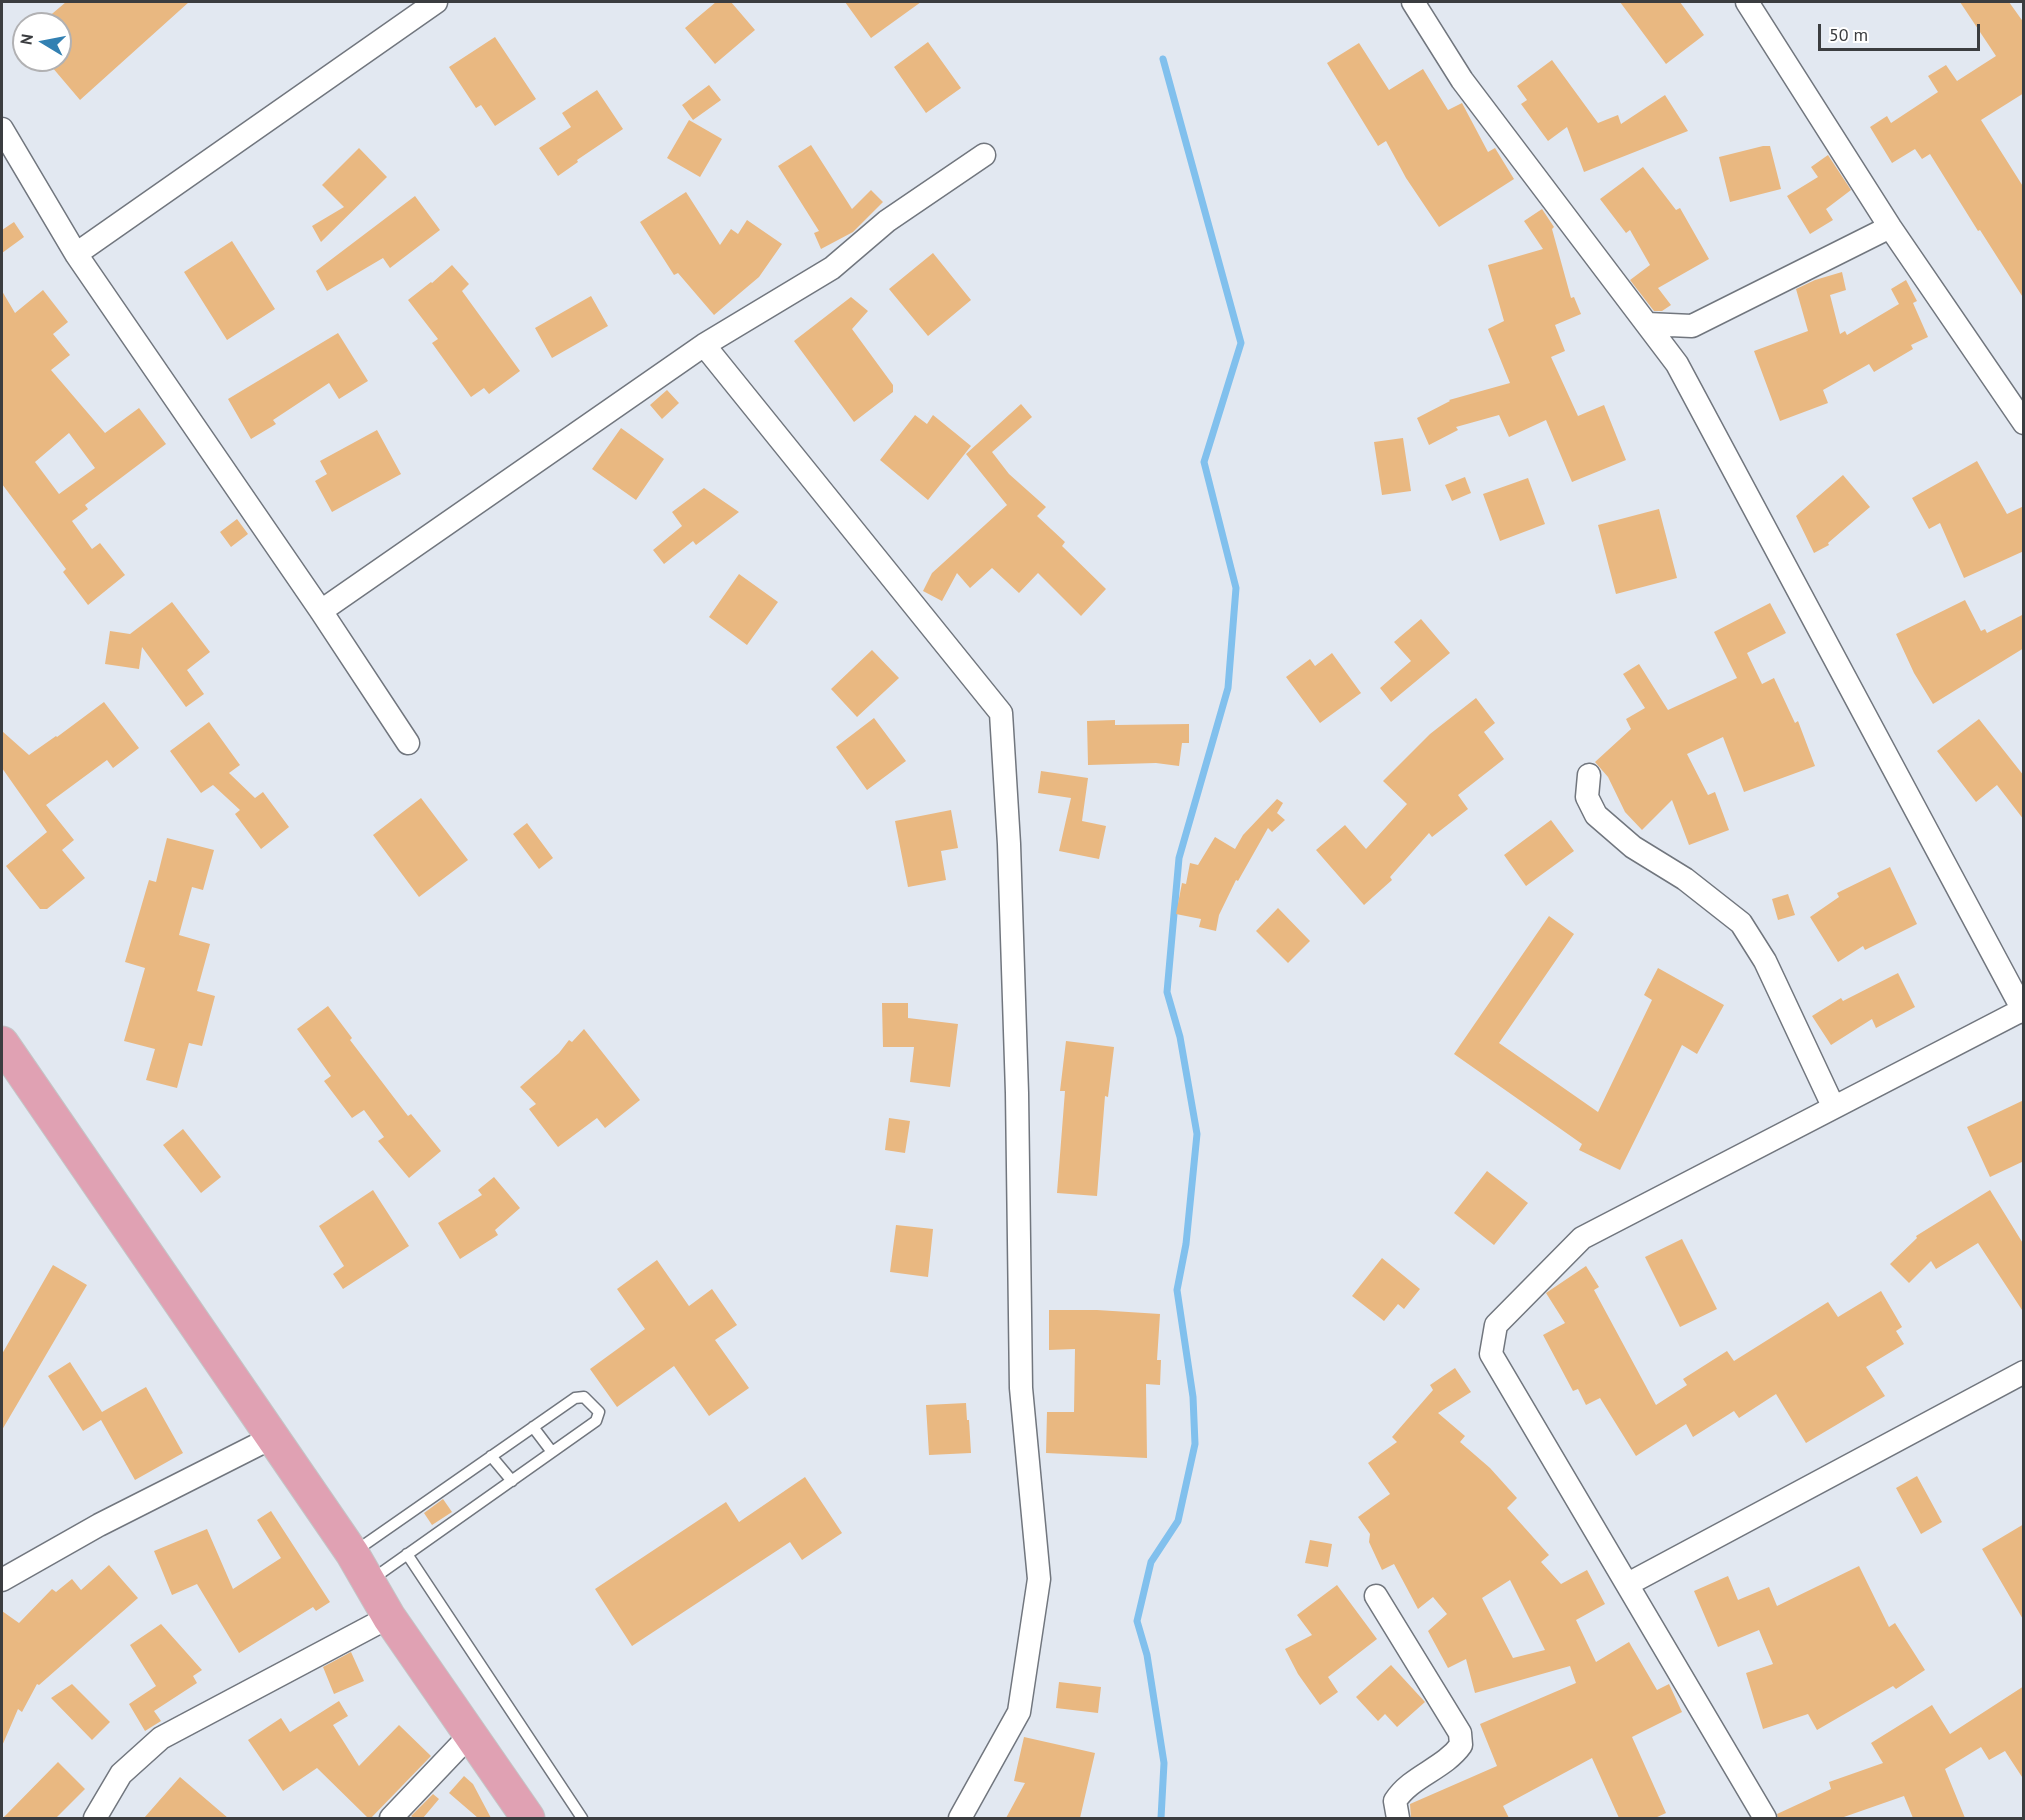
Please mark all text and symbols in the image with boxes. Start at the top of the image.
north arrow [12,12,72,72]
scale bar [1821,12,1983,50]
text: 50 m [1829,23,1868,46]
text: N [15,32,37,46]

